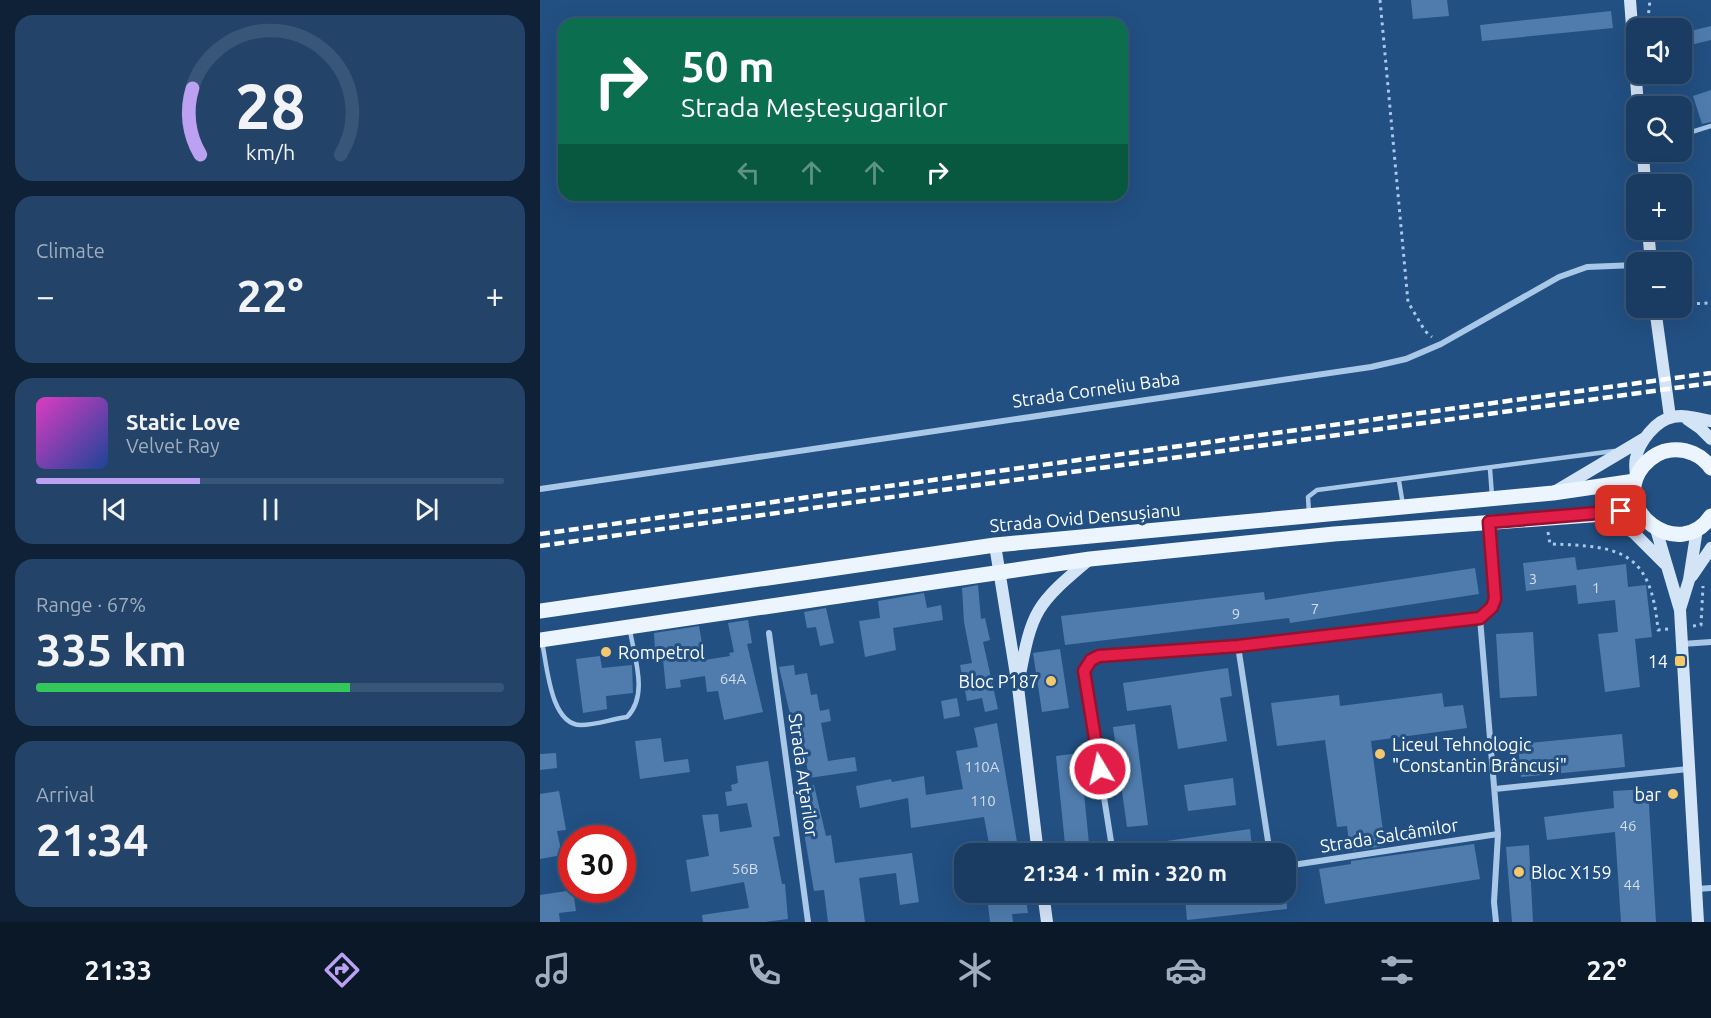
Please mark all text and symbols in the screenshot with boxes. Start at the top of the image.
map controls [1626,18,1692,318]
button: sound [1626,18,1692,84]
icon: right [582,42,660,120]
text: 50 m [681,43,775,90]
text: 28 [235,71,305,141]
text: Strada Meșteșugarilor [681,92,948,122]
button: search [1626,96,1692,162]
text: km/h [245,141,295,165]
icon: left [732,156,765,189]
icon: ahead [795,156,828,189]
icon: ahead [858,156,891,189]
icon: right [921,156,954,189]
button: + [1626,174,1692,240]
text: Climate [36,239,105,262]
button: − [1626,252,1692,318]
text: 22° [237,270,303,321]
text: − [36,277,55,314]
text: + [485,277,504,314]
street label: Strada Corneliu Baba [1011,367,1181,411]
text: Static Love [126,409,241,434]
text: Velvet Ray [126,434,220,457]
pin [1595,485,1646,536]
icon: previous [98,493,131,526]
icon: pause [254,493,287,526]
icon: next [410,493,443,526]
icon: arrive [1604,494,1637,527]
street label: Strada Ovid Densușianu [989,499,1181,535]
house number: 3 [1529,570,1537,587]
house number: 1 [1592,579,1600,596]
text: Range · 67% [36,593,146,616]
house number: 7 [1311,600,1319,617]
house number: 9 [1232,605,1240,622]
text: 335 km [36,624,187,675]
place label: Rompetrol [618,642,705,662]
marker: Rompetrol [599,645,613,659]
place label: 14 [1648,651,1668,671]
marker: 14 [1673,654,1687,668]
house number: 64A [720,670,747,687]
place label: Bloc P187 [959,671,1039,691]
marker: Bloc P187 [1044,674,1058,688]
street label: Strada Arțarilor [785,712,823,838]
place label: Liceul Tehnologic "Constantin Brâncuși" [1392,734,1567,775]
position arrow [1068,737,1132,801]
marker: Liceul Tehnologic "Constantin Brâncuși" [1373,747,1387,761]
house number: 110A [964,758,1000,775]
text: Arrival [36,783,94,806]
place label: bar [1634,784,1661,804]
marker: bar [1666,787,1680,801]
house number: 110 [970,792,996,809]
text: 21:34 [36,814,149,865]
street label: Strada Salcâmilor [1319,814,1460,856]
house number: 46 [1620,817,1636,834]
speed limit sign: 30 [558,825,636,903]
house number: 56B [732,860,758,877]
text: 21:34 · 1 min · 320 m [1023,860,1227,885]
place label: Bloc X159 [1531,862,1612,882]
marker: Bloc X159 [1512,865,1526,879]
house number: 44 [1624,876,1640,893]
icon: directions [321,949,363,991]
icon: music [532,949,574,991]
icon: phone [743,949,785,991]
icon: climate [954,949,996,991]
icon: car [1165,949,1207,991]
icon: filters [1376,949,1418,991]
text: 21:33 [84,955,152,985]
text: 22° [1586,955,1626,985]

